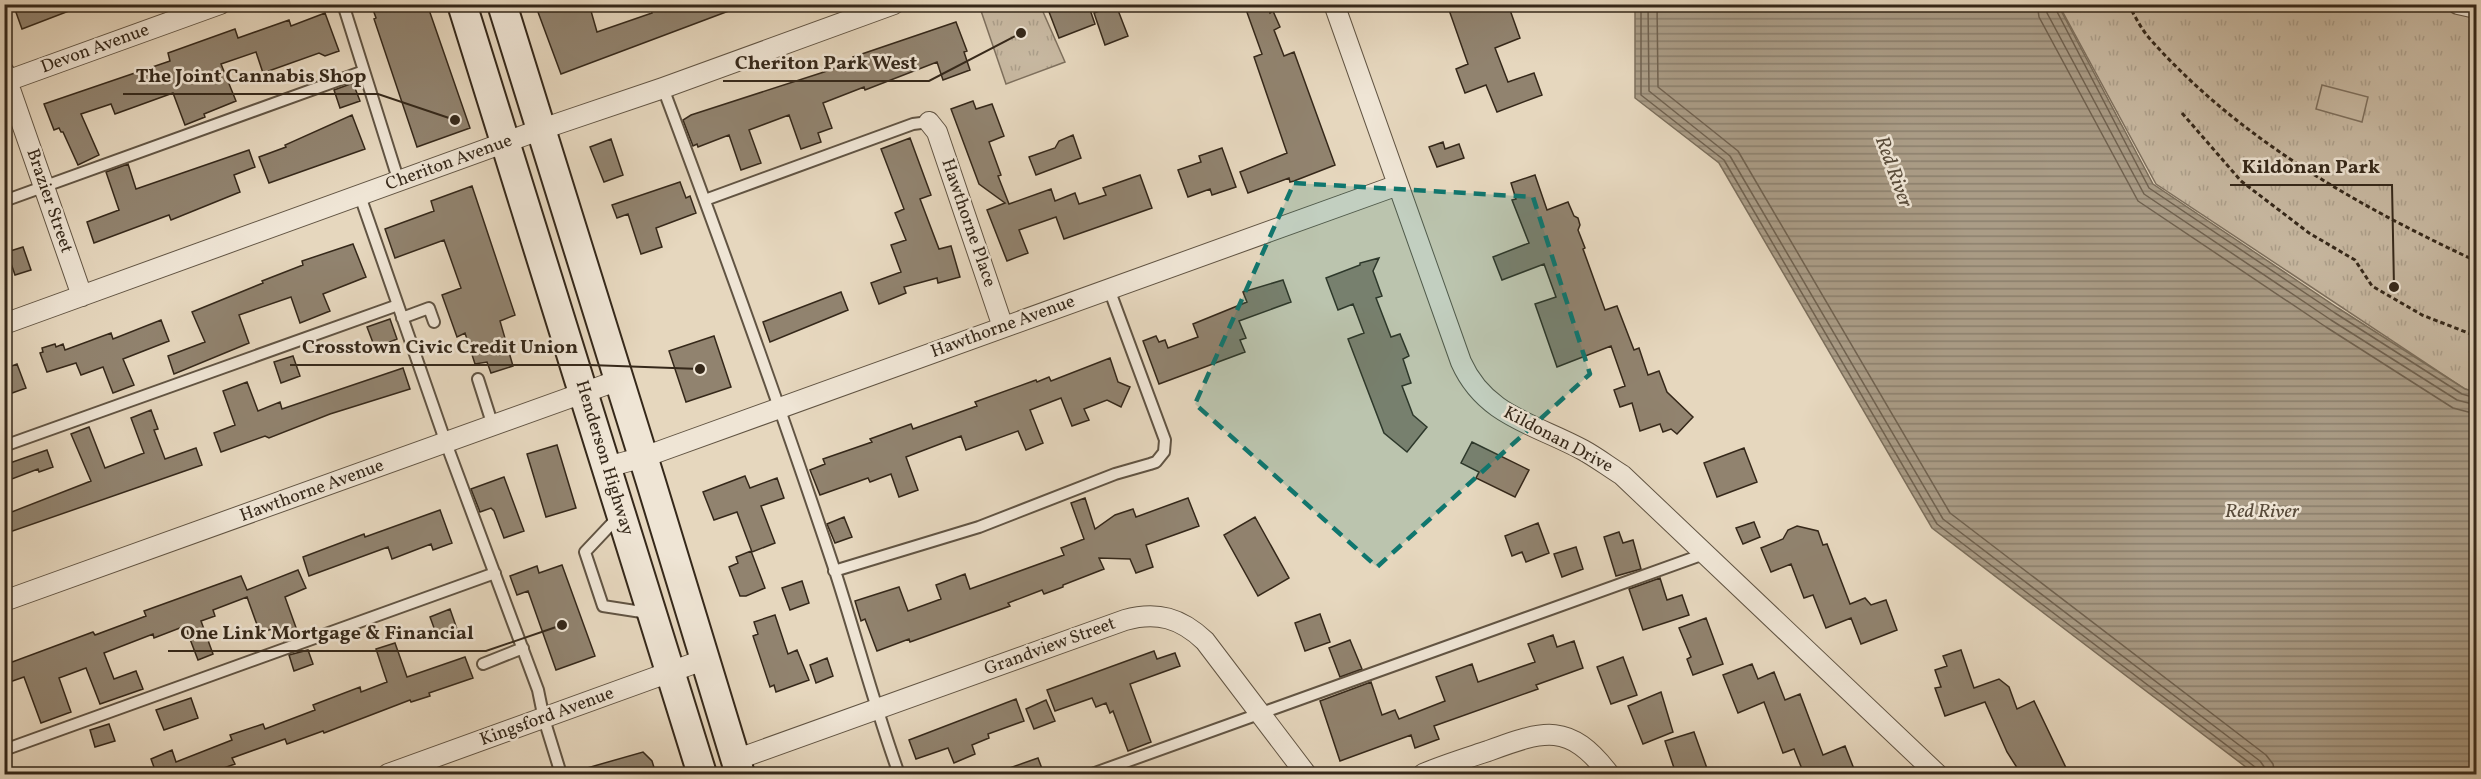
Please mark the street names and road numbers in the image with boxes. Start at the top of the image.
street label: Devon Avenue [37,18,153,80]
street label: Cheriton Avenue [382,129,516,197]
street label: Brazier Street [19,145,79,257]
street label: Hawthorne Place [934,155,1002,291]
street label: Hawthorne Avenue [927,289,1079,365]
street label: Henderson Highway [569,377,640,539]
street label: Kildonan Drive [1499,401,1617,479]
street label: Hawthorne Avenue [236,453,388,529]
street label: Grandview Street [981,612,1119,682]
street label: Kingsford Avenue [476,681,618,753]

